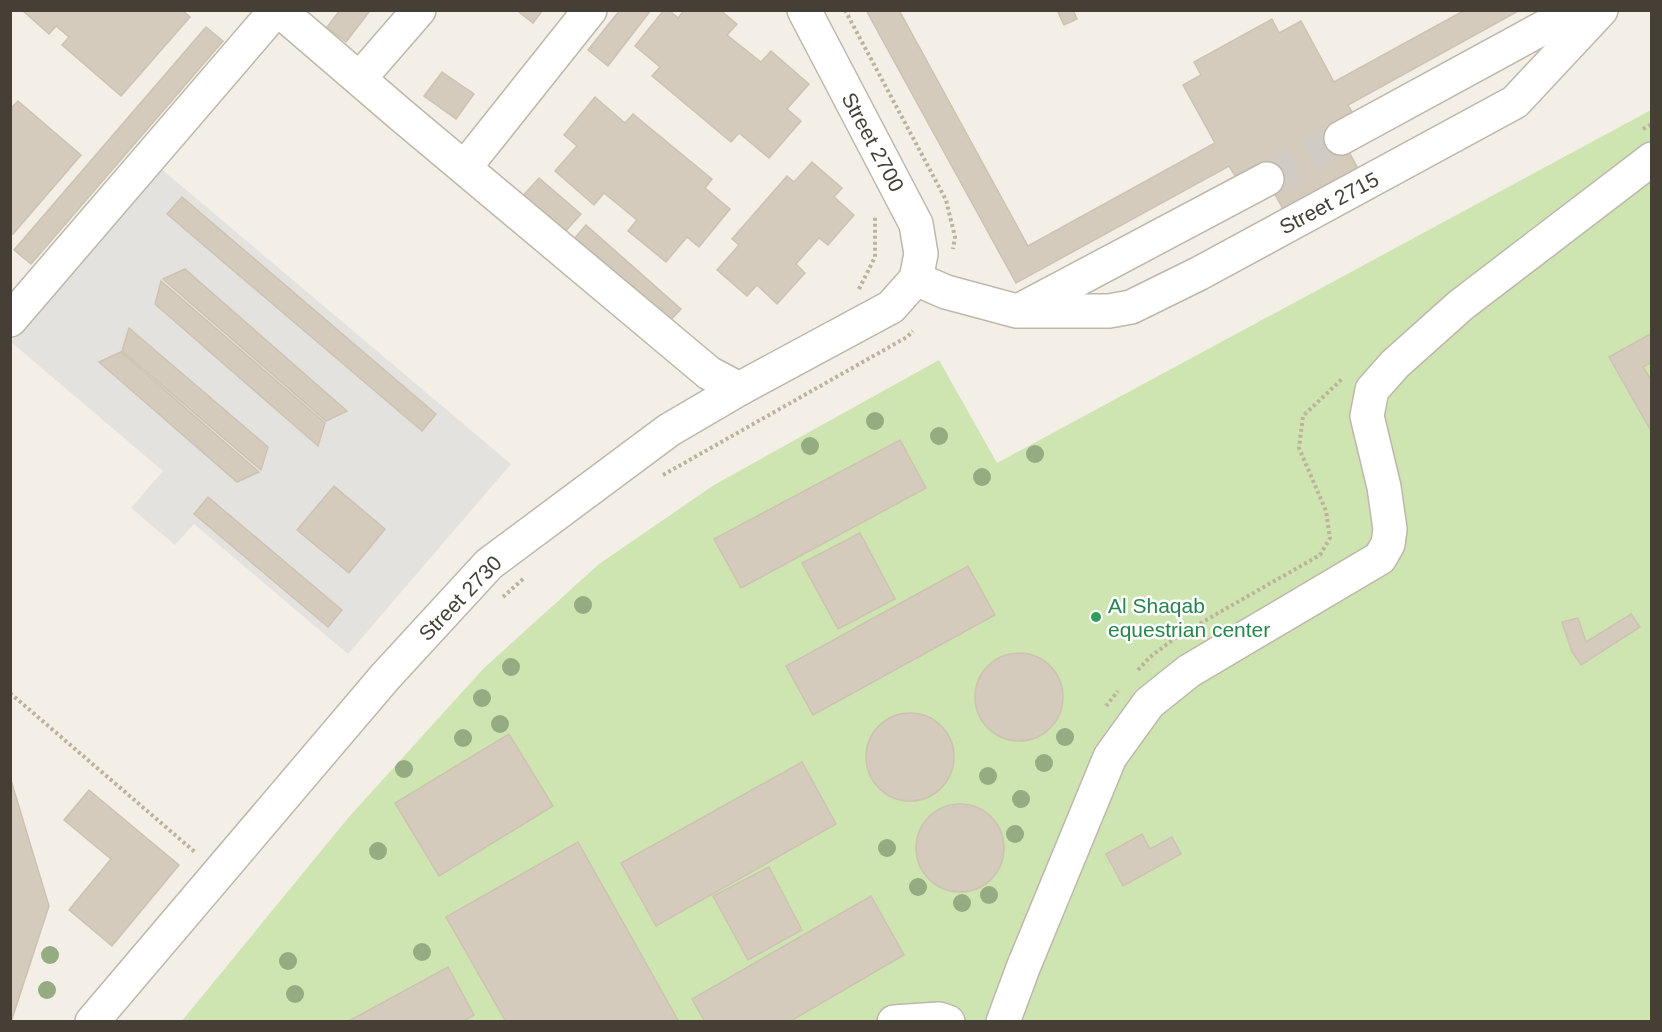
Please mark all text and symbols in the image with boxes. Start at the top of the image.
street label: Street 2700 [837,89,909,195]
street label: Street 2715 [1276,167,1382,239]
street label: Street 2730 [414,551,506,645]
place label: Al Shaqab equestrian center [1108,594,1270,641]
marker: Al Shaqab equestrian center [1089,610,1103,624]

